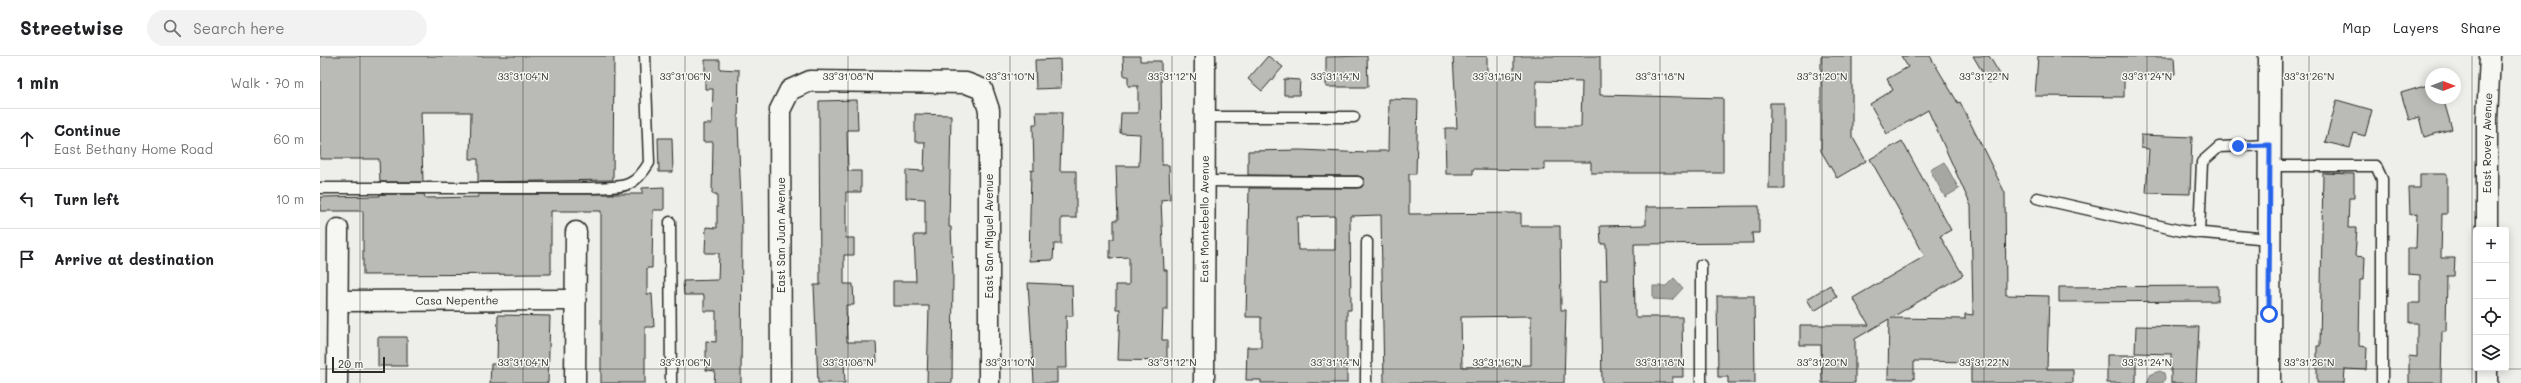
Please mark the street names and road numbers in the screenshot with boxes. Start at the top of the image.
street label: East Rovey Avenue [2479,92,2495,193]
street label: East Montebello Avenue [1196,155,1212,283]
street label: East San Miguel Avenue [981,173,996,299]
street label: East San Juan Avenue [773,177,788,293]
street label: Casa Nepenthe [415,292,499,308]

